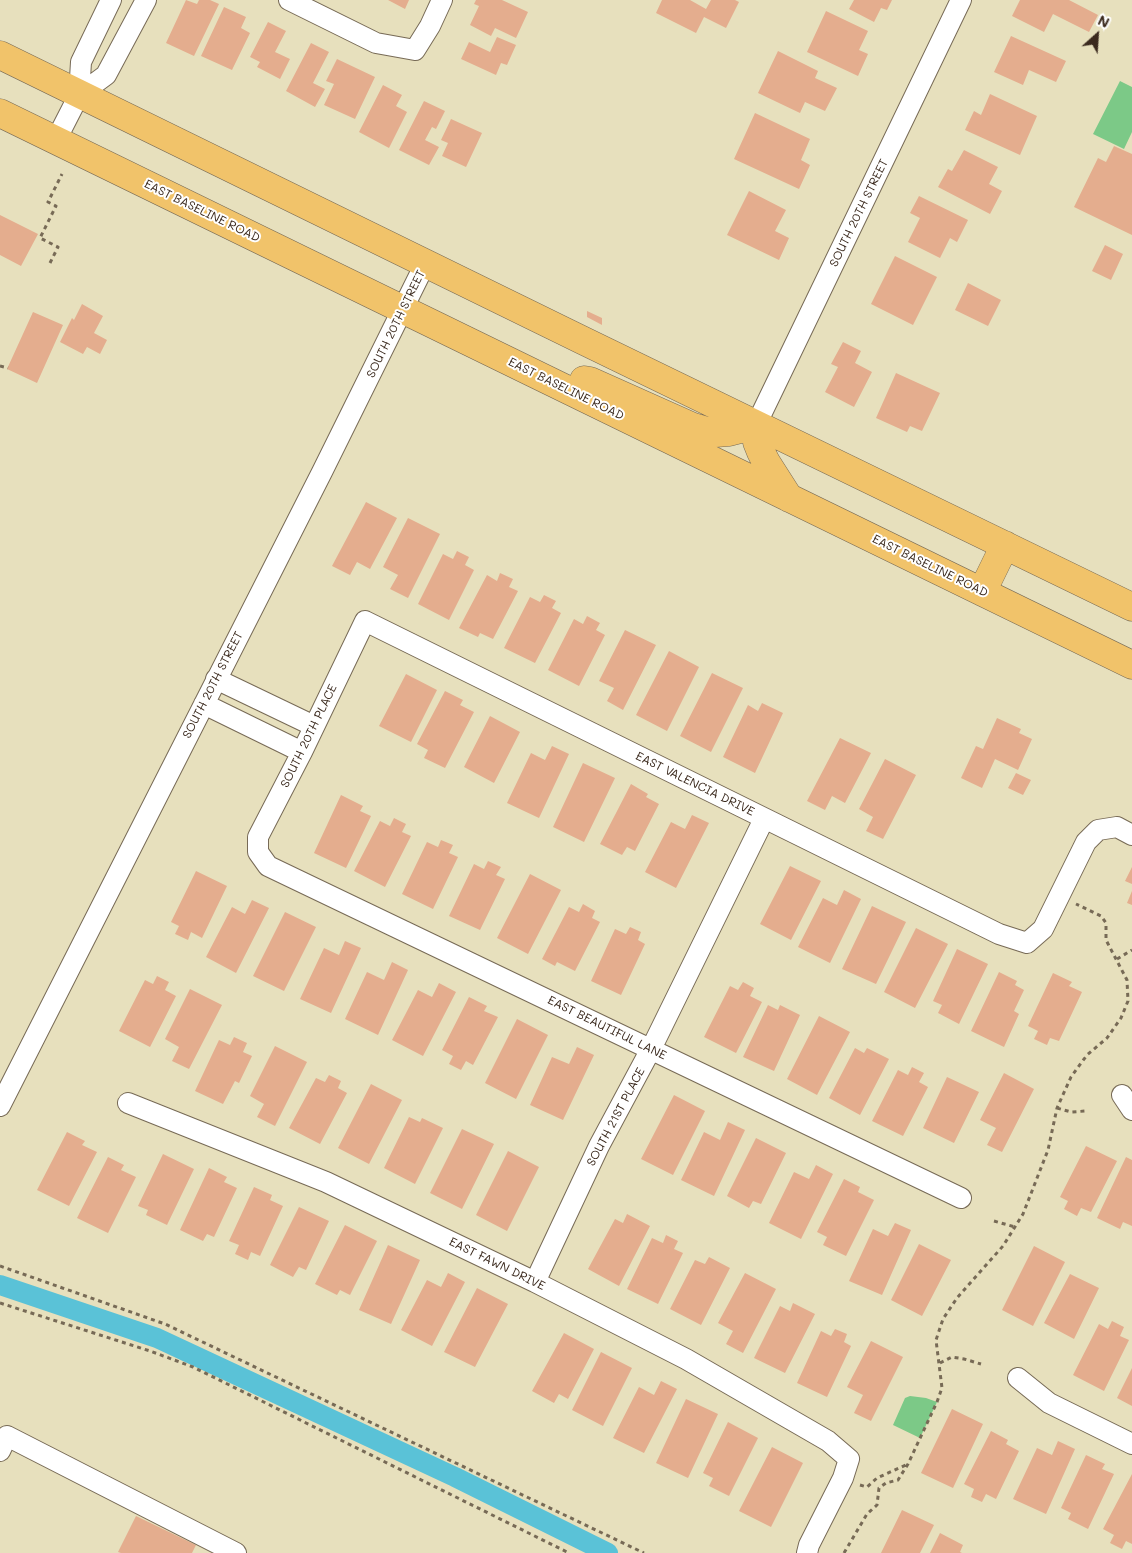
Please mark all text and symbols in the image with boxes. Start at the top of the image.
north arrow [1072,10,1122,60]
text: N [1095,10,1113,32]
street label: SOUTH 20TH STREET [827,157,891,269]
street label: EAST BASELINE ROAD [142,177,262,245]
street label: SOUTH 20TH STREET [364,268,428,380]
street label: EAST BASELINE ROAD [506,355,626,423]
street label: EAST BASELINE ROAD [870,532,990,600]
street label: SOUTH 20TH STREET [180,629,246,741]
street label: SOUTH 20TH PLACE [278,682,340,790]
street label: EAST VALENCIA DRIVE [633,749,757,819]
street label: EAST BEAUTIFUL LANE [545,993,669,1063]
street label: SOUTH 21ST PLACE [584,1065,648,1169]
street label: EAST FAWN DRIVE [447,1234,547,1294]

